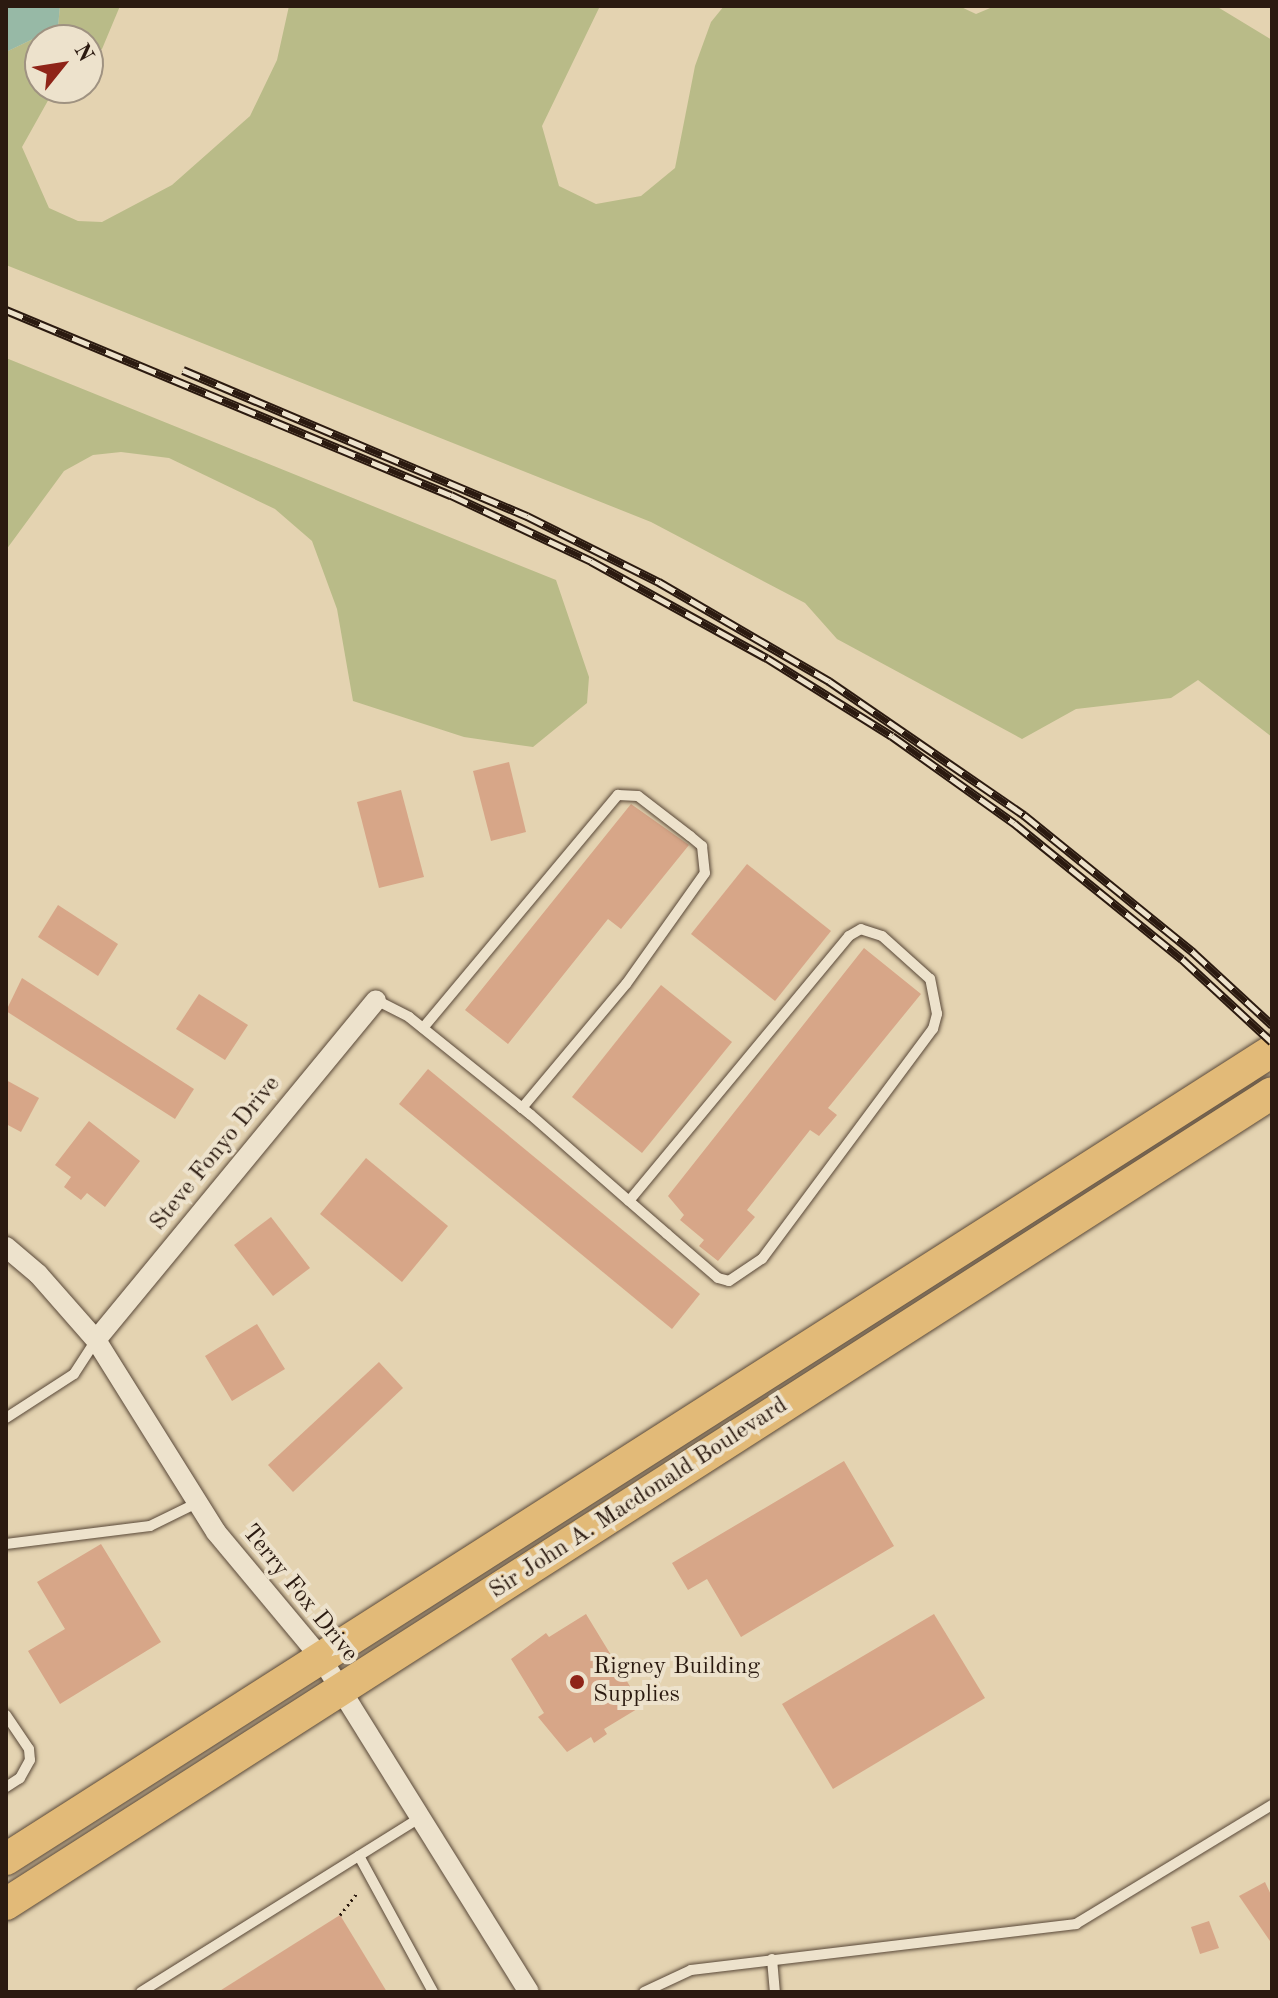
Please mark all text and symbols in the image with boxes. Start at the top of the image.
north arrow [24,24,104,104]
text: N [69,40,97,66]
street label: Steve Fonyo Drive [145,1071,287,1237]
street label: Sir John A. Macdonald Boulevard [485,1392,793,1606]
street label: Terry Fox Drive [235,1520,363,1668]
place label: Rigney Building Supplies [593,1654,760,1710]
marker: Rigney Building Supplies [568,1673,586,1691]

